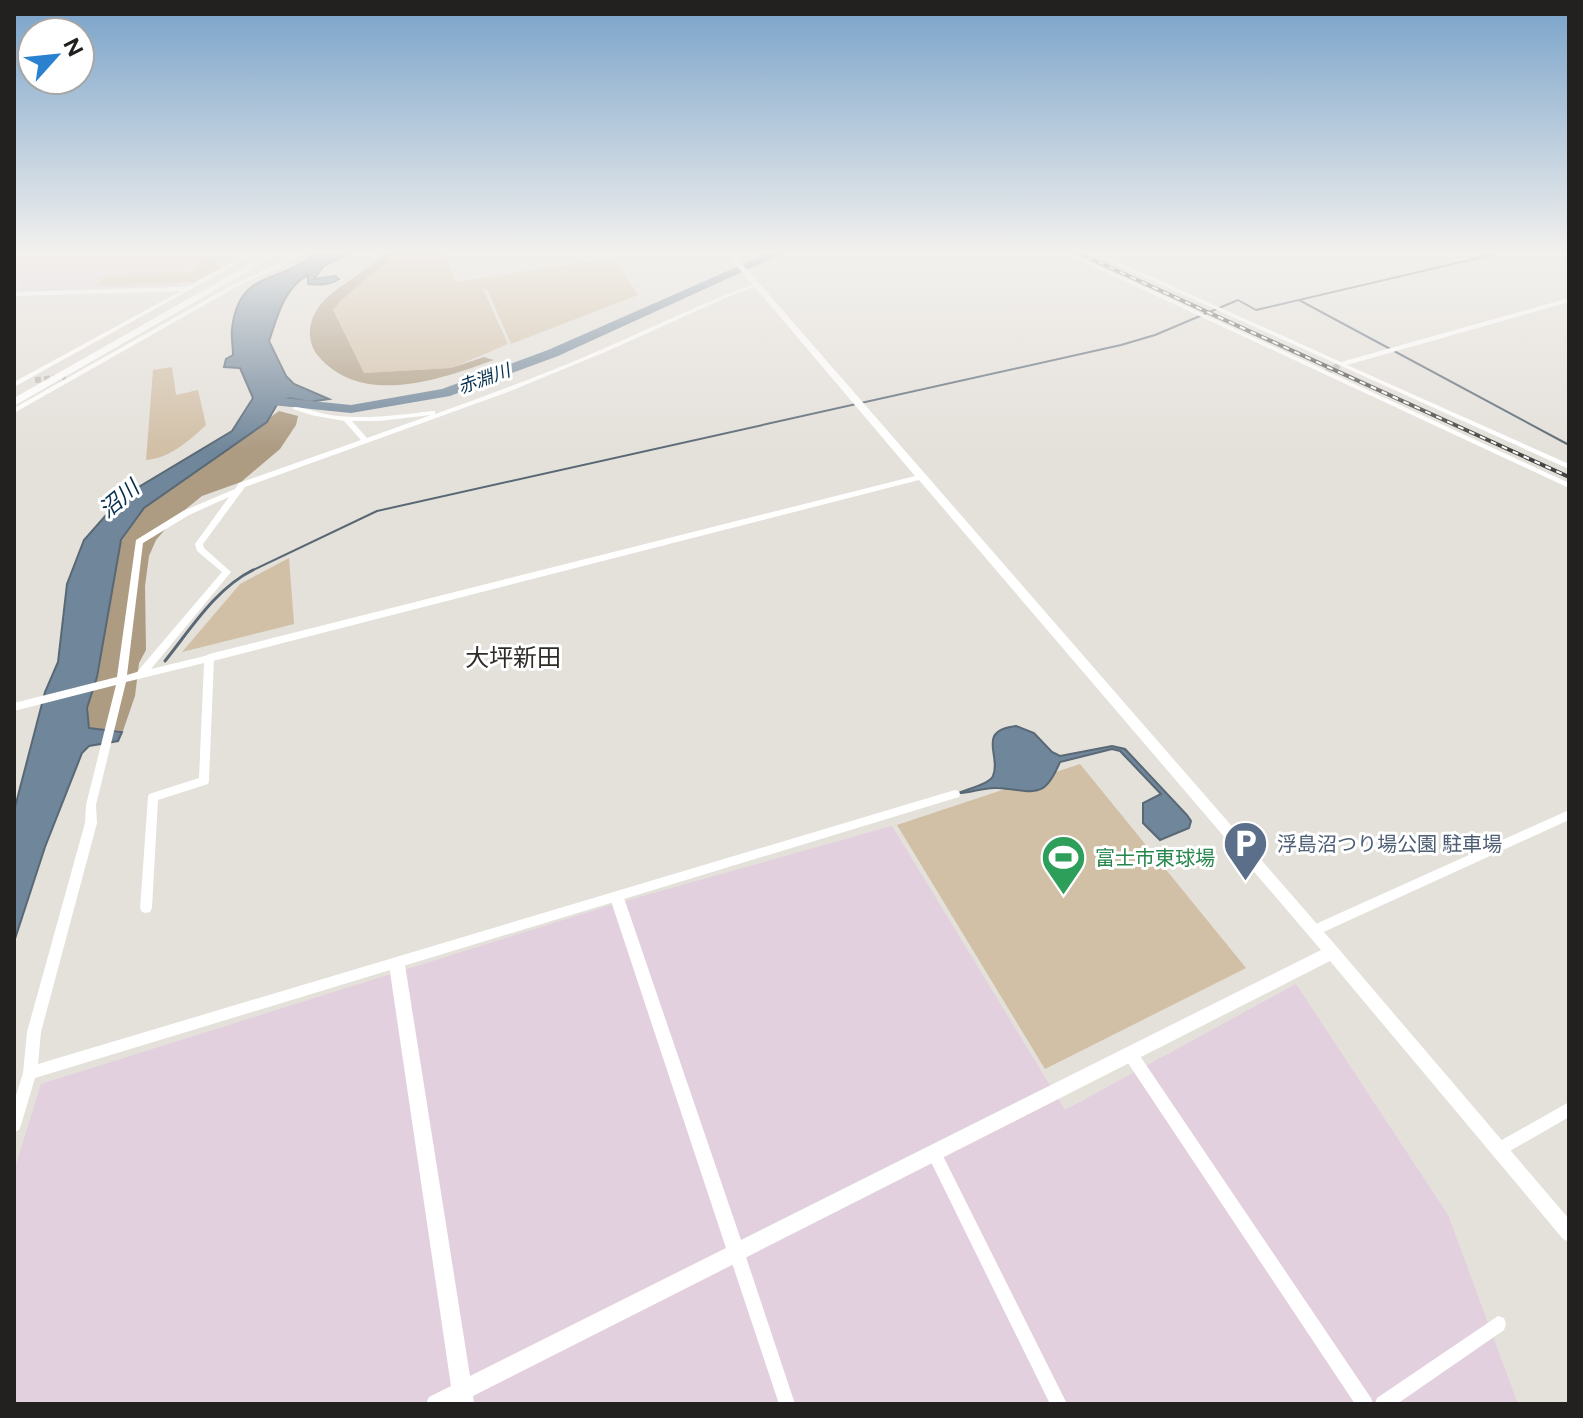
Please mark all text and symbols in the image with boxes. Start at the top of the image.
north arrow [16,16,96,96]
text: N [57,33,89,61]
water label: 赤淵川 [455,359,515,399]
water label: 沼川 [93,473,146,523]
district label: 大坪新田 [465,643,561,672]
parking icon: 浮島沼つり場公園 駐車場 [1222,820,1270,883]
place label: 浮島沼つり場公園 駐車場 [1277,832,1502,856]
sports icon: 富士市東球場 [1040,834,1088,897]
place label: 富士市東球場 [1095,846,1215,870]

